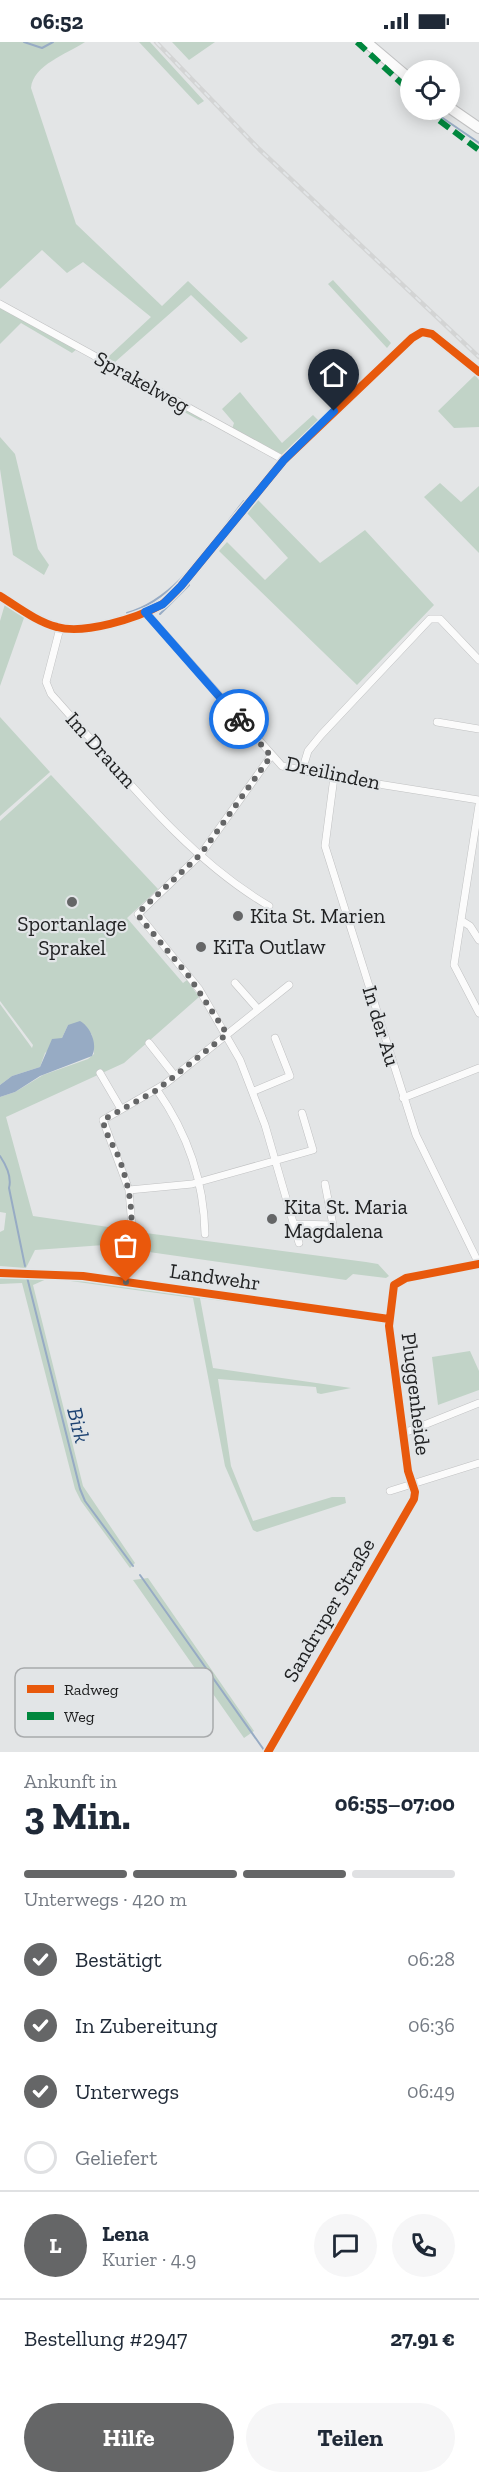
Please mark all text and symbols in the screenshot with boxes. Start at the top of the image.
text: 06:52 [30,8,83,35]
map controls [400,60,460,120]
button: locate [400,60,460,120]
street label: Sprakelweg [90,345,195,418]
pin [308,349,359,411]
icon: home [317,358,350,391]
courier [209,689,269,749]
icon: bike [223,703,256,736]
street label: Im Draum [61,707,142,793]
street label: Dreilinden [283,750,383,795]
marker: Sportanlage Sprakel [65,895,79,909]
place label: Kita St. Marien [250,903,385,928]
marker: Kita St. Marien [231,909,245,923]
place label: Sportanlage Sprakel [17,911,127,960]
place label: KiTa Outlaw [213,934,326,959]
marker: KiTa Outlaw [194,940,208,954]
street label: In der Au [357,983,406,1069]
place label: Kita St. Maria Magdalena [284,1194,408,1243]
marker: Kita St. Maria Magdalena [265,1212,279,1226]
pin [100,1220,151,1282]
icon: bag [109,1229,142,1262]
street label: Landwehr [168,1258,262,1295]
street label: Pluggenheide [397,1331,436,1457]
water label: Birk [61,1404,96,1446]
street label: Sandruper Straße [277,1533,380,1686]
legend [15,1668,213,1737]
text: Radweg [64,1680,119,1699]
text: Weg [64,1707,95,1726]
text: Ankunft in [24,1769,117,1793]
text: 06:55–07:00 [335,1790,455,1817]
text: 3 Min. [24,1792,131,1839]
text: Unterwegs · 420 m [24,1887,187,1911]
icon: check [24,1943,57,1976]
text: Bestätigt [75,1946,162,1973]
text: 06:28 [407,1947,455,1971]
icon: check [24,2009,57,2042]
text: In Zubereitung [75,2012,218,2039]
text: 06:36 [408,2013,455,2037]
icon: check [24,2075,57,2108]
text: Unterwegs [75,2078,179,2105]
text: 06:49 [407,2079,455,2103]
text: Geliefert [75,2144,158,2171]
button: chat [314,2214,377,2277]
button: phone [392,2214,455,2277]
text: Lena [102,2220,149,2247]
text: L [49,2232,62,2259]
text: Kurier · 4.9 [102,2247,196,2271]
text: Bestellung #2947 [24,2325,187,2352]
text: 27.91 € [390,2325,455,2352]
button: Hilfe [24,2403,234,2472]
button: Teilen [246,2403,455,2472]

